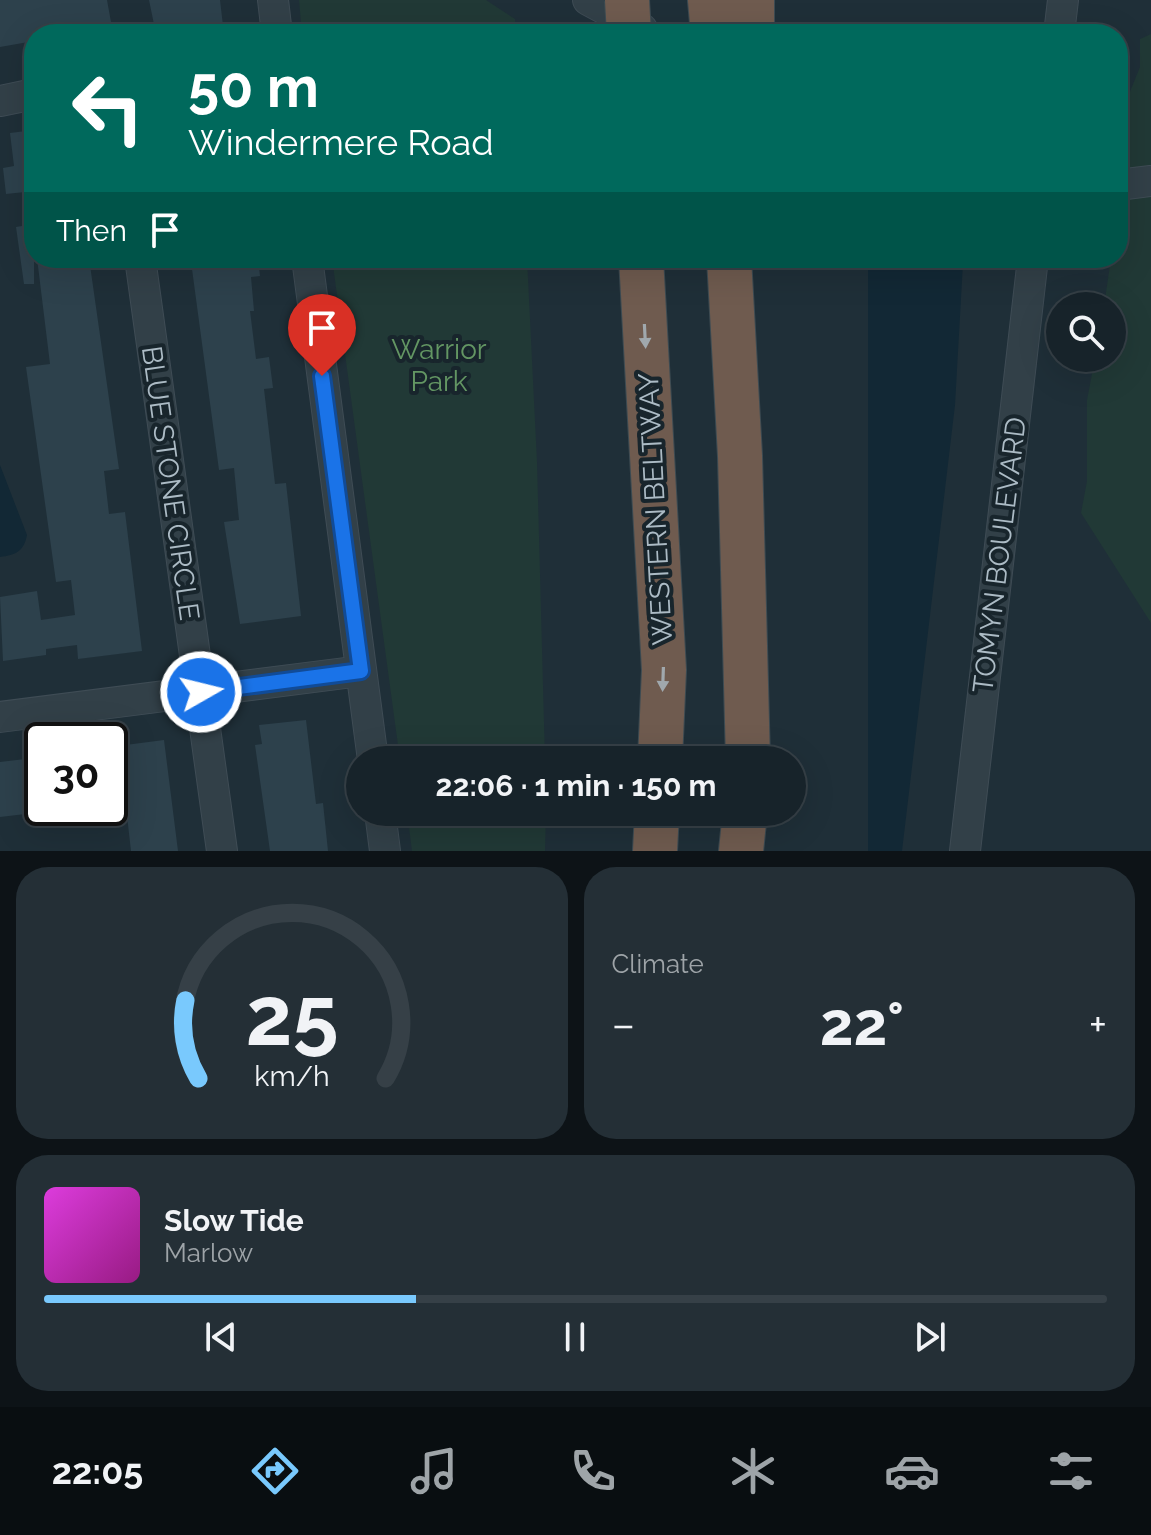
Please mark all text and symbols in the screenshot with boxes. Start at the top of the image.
text: 50 m [188,54,319,120]
icon: left [56,56,160,160]
text: Windermere Road [188,121,494,163]
icon: arrive [143,208,187,252]
text: Then [56,213,127,248]
map controls [1046,292,1126,372]
button: search [1046,292,1126,372]
pin [288,294,356,376]
icon: arrive [300,306,344,350]
one-way arrow [639,324,652,349]
park label: Warrior Park [391,333,487,398]
street label: BLUE STONE CIRCLE [135,344,206,622]
street label: WESTERN BELTWAY [632,372,679,646]
street label: TOMYN BOULEVARD [966,415,1033,695]
position arrow [159,650,243,734]
one-way arrow [657,667,669,692]
speed limit sign: 30 [24,722,128,826]
text: 22:06 · 1 min · 150 m [436,768,716,803]
text: Climate [612,949,704,979]
text: 25 [245,967,338,1064]
text: 22° [820,989,904,1059]
text: − [612,999,635,1050]
text: + [1089,999,1107,1050]
text: km/h [254,1059,329,1093]
text: Slow Tide [164,1203,304,1238]
text: Marlow [164,1238,253,1268]
icon: previous [199,1315,243,1359]
icon: pause [553,1315,597,1359]
icon: next [908,1315,952,1359]
icon: directions [247,1443,303,1499]
icon: music [406,1443,462,1499]
icon: phone [565,1443,621,1499]
icon: climate [725,1443,781,1499]
icon: car [884,1443,940,1499]
icon: filters [1043,1443,1099,1499]
text: 22:05 [52,1450,143,1492]

